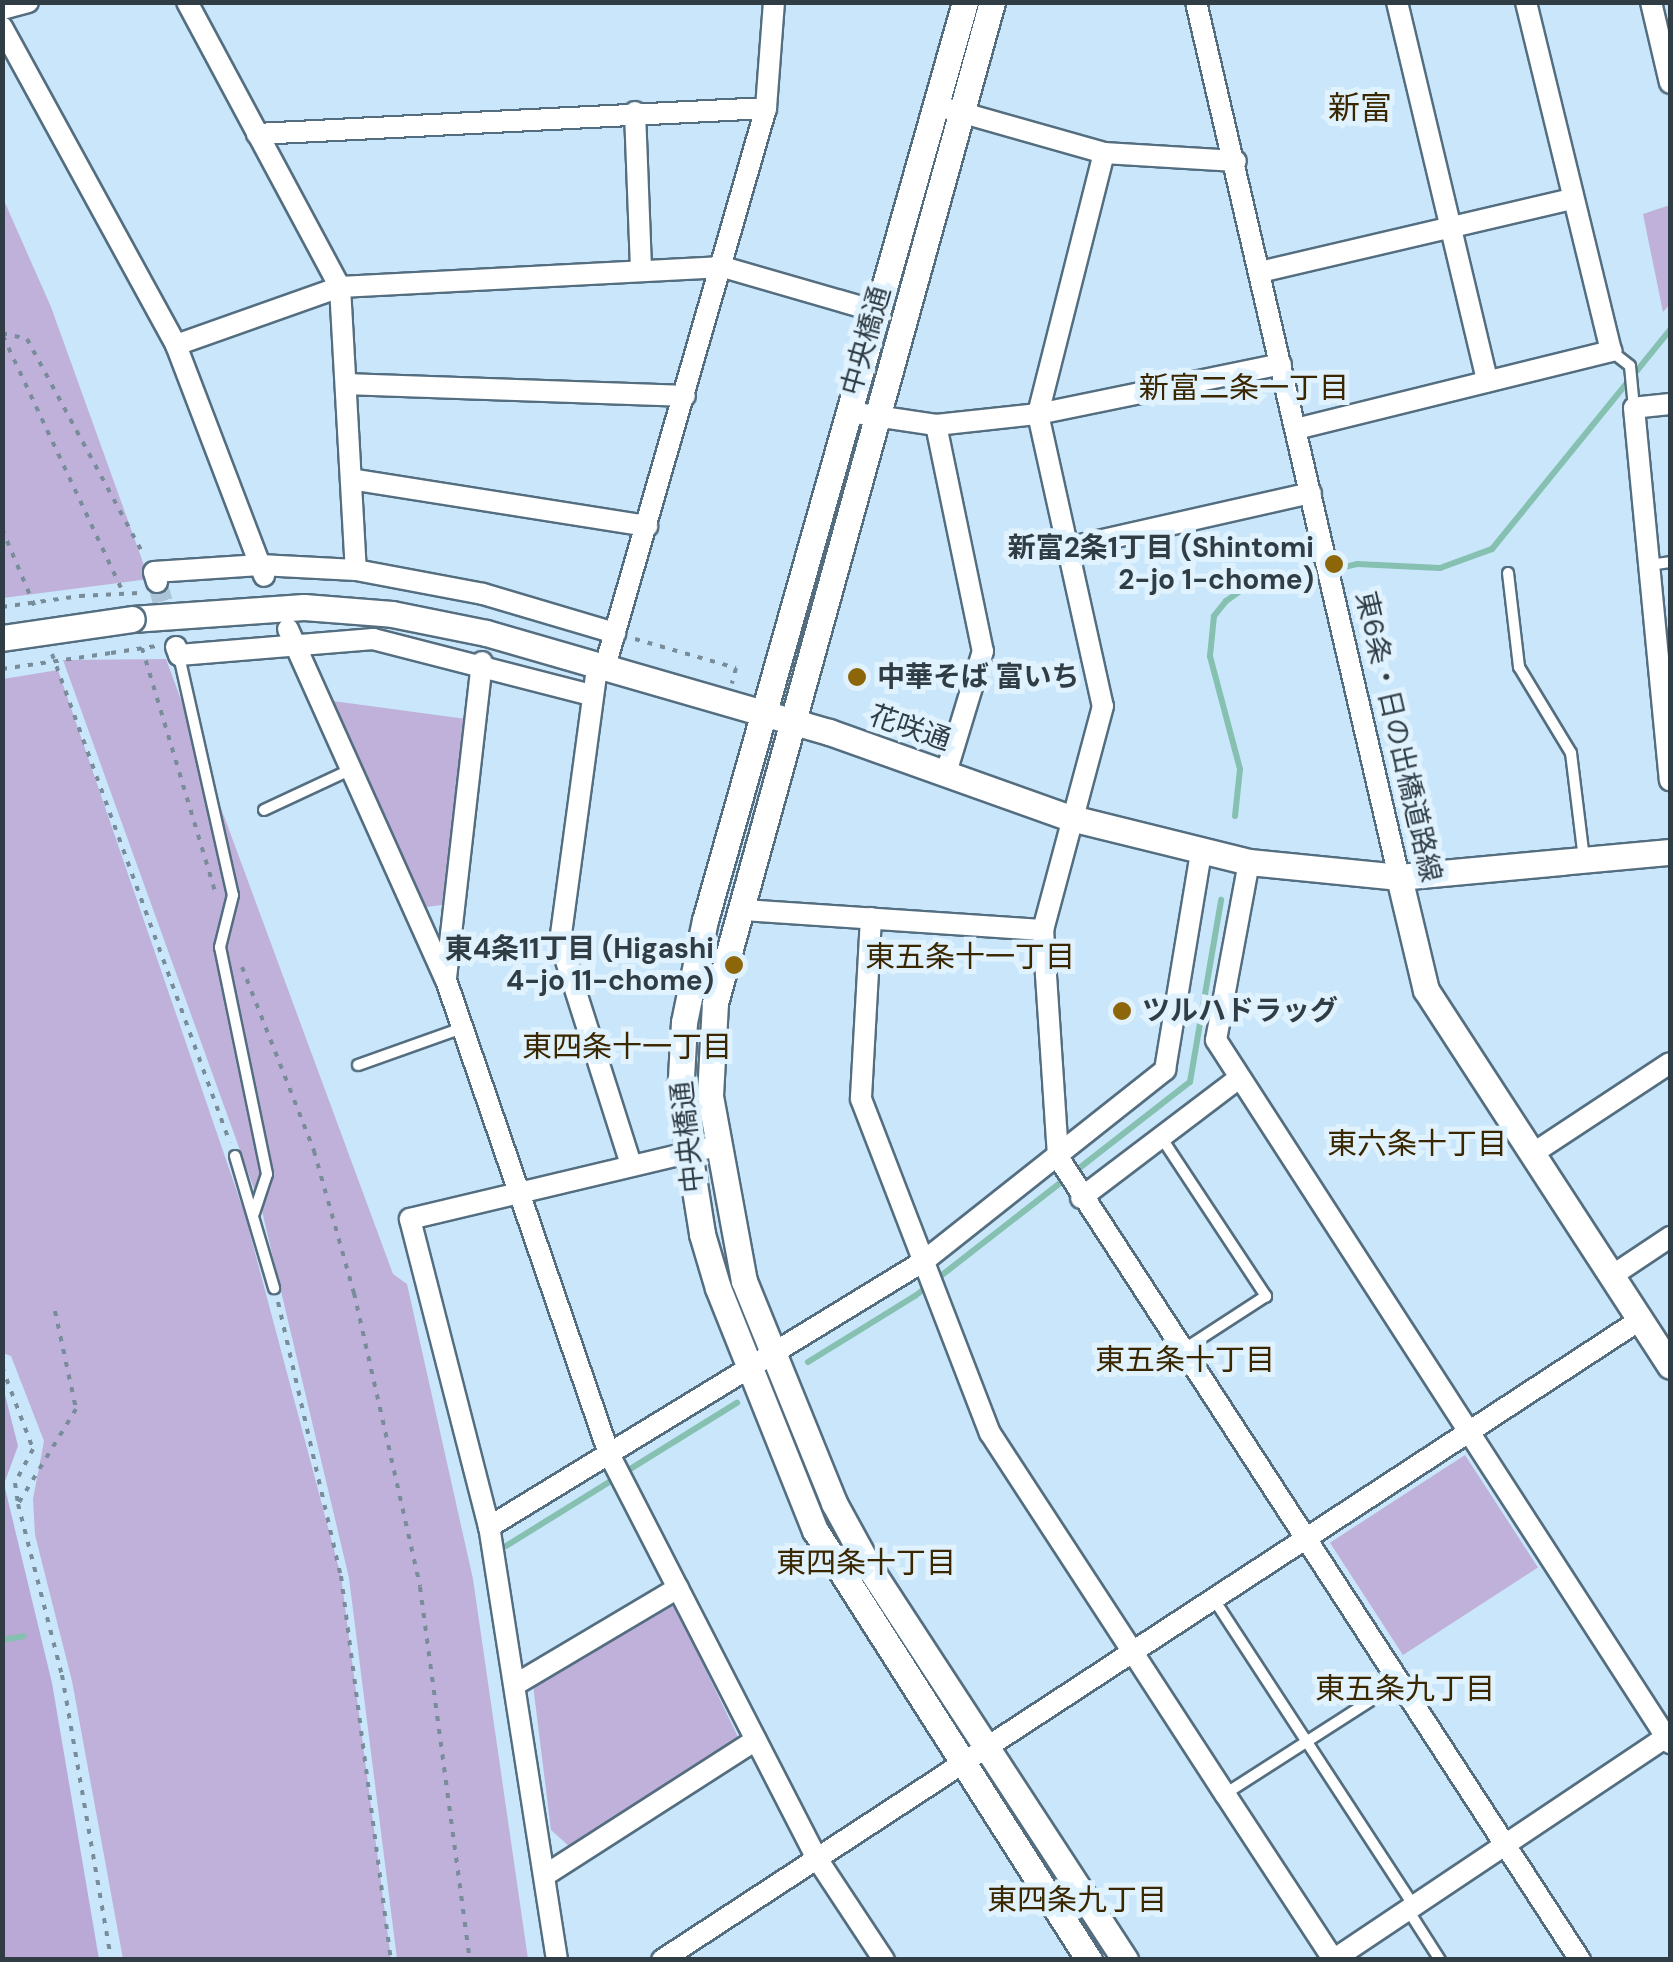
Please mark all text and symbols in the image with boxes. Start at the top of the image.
district label: 新富 [1328,89,1392,127]
street label: 中央橋通 [834,283,898,399]
district label: 新富二条一丁目 [1139,370,1349,406]
place label: 新富2条1丁目 (Shintomi 2-jo 1-chome) [1008,531,1314,597]
marker: 新富2条1丁目 (Shintomi 2-jo 1-chome) [1323,553,1345,575]
street label: 東6条・日の出橋道路線 [1348,588,1448,886]
place label: 中華そば 富いち [877,660,1080,694]
marker: 中華そば 富いち [846,666,868,688]
street label: 花咲通 [865,698,955,758]
place label: 東4条11丁目 (Higashi 4-jo 11-chome) [445,932,714,998]
district label: 東五条十一丁目 [865,939,1075,975]
marker: 東4条11丁目 (Higashi 4-jo 11-chome) [723,954,745,976]
place label: ツルハドラッグ [1142,994,1338,1028]
marker: ツルハドラッグ [1111,1000,1133,1022]
district label: 東四条十一丁目 [522,1029,732,1065]
street label: 中央橋通 [665,1080,711,1194]
district label: 東六条十丁目 [1327,1126,1507,1162]
district label: 東五条十丁目 [1095,1342,1275,1378]
district label: 東四条十丁目 [776,1545,956,1581]
district label: 東五条九丁目 [1315,1671,1495,1707]
district label: 東四条九丁目 [987,1882,1167,1918]

